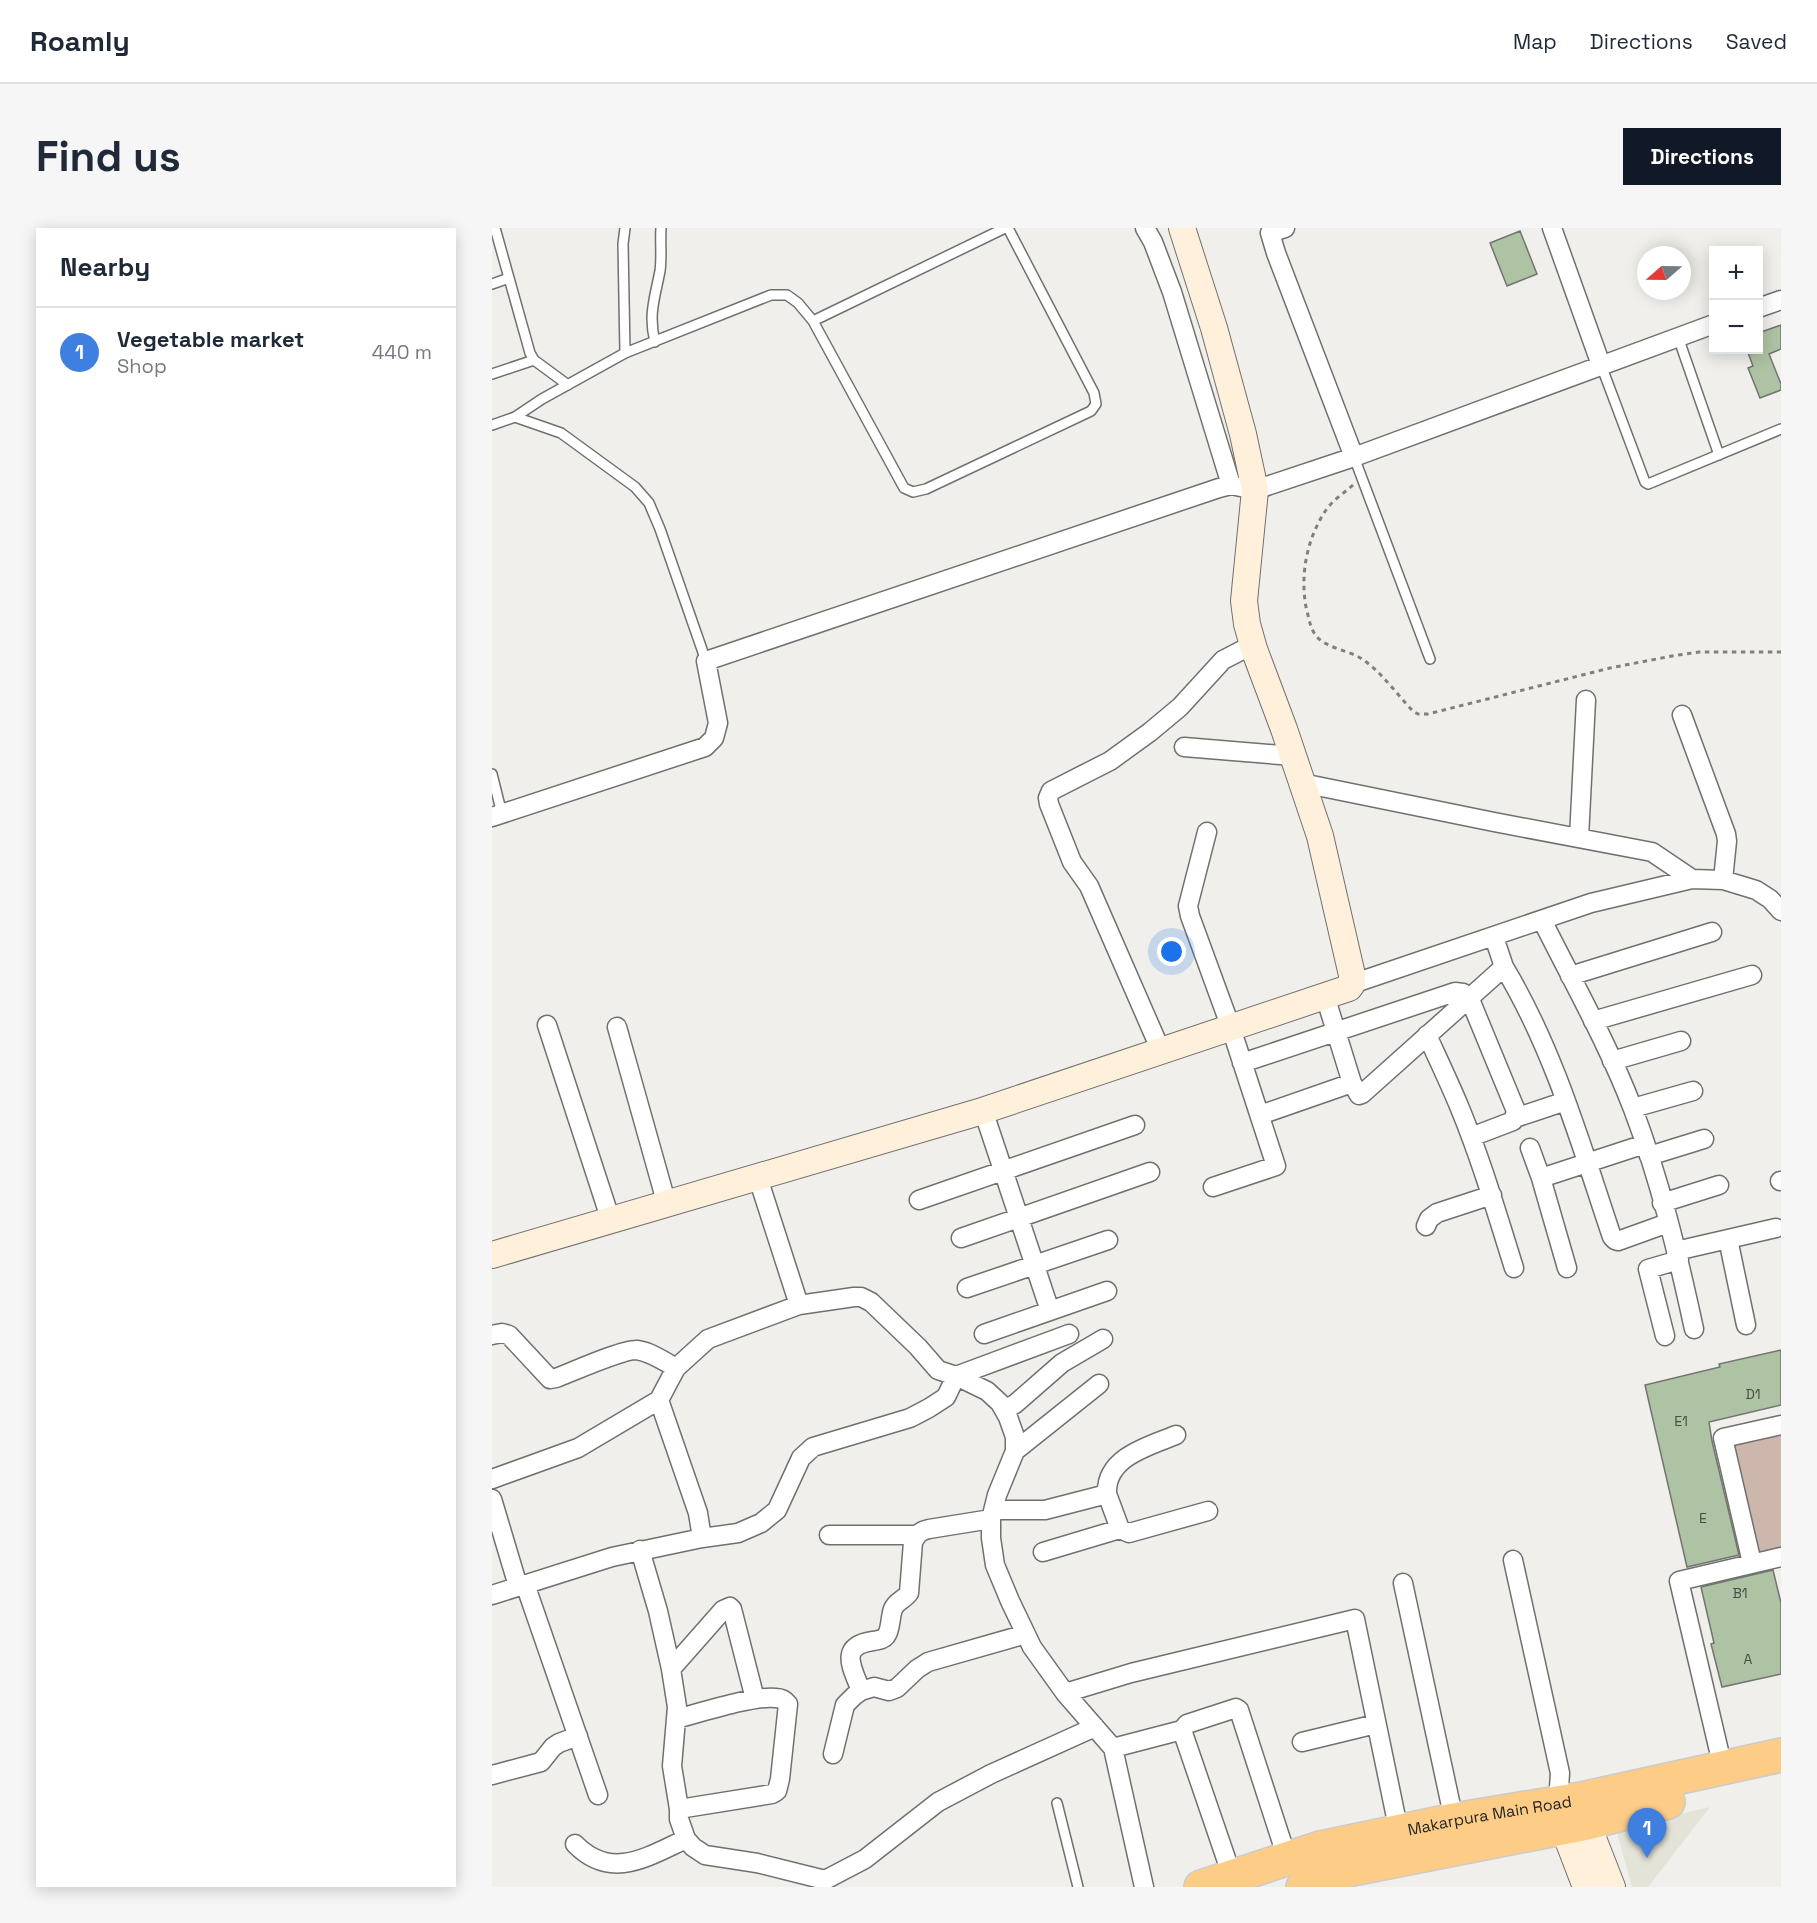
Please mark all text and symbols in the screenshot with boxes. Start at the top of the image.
text: Roamly [30,23,130,59]
text: Map [1513,28,1557,55]
text: Directions [1590,28,1693,55]
text: Saved [1726,28,1787,55]
button: Directions [1623,128,1781,185]
text: Find us [36,130,181,183]
north arrow [1637,246,1691,300]
map controls [1709,246,1763,354]
button: + [1709,246,1763,300]
text: Nearby [60,250,150,284]
button: − [1709,300,1763,354]
text: Vegetable market [117,325,304,353]
text: 1 [75,339,84,365]
text: 440 m [372,339,432,365]
text: Shop [117,353,167,379]
your location [1157,937,1186,966]
house number: D1 [1745,1385,1761,1403]
house number: E1 [1674,1412,1688,1430]
house number: E [1699,1509,1707,1527]
house number: B1 [1732,1584,1748,1602]
house number: A [1744,1650,1753,1668]
street label: Makarpura Main Road [1406,1790,1573,1840]
pin: 1 [1628,1808,1666,1858]

